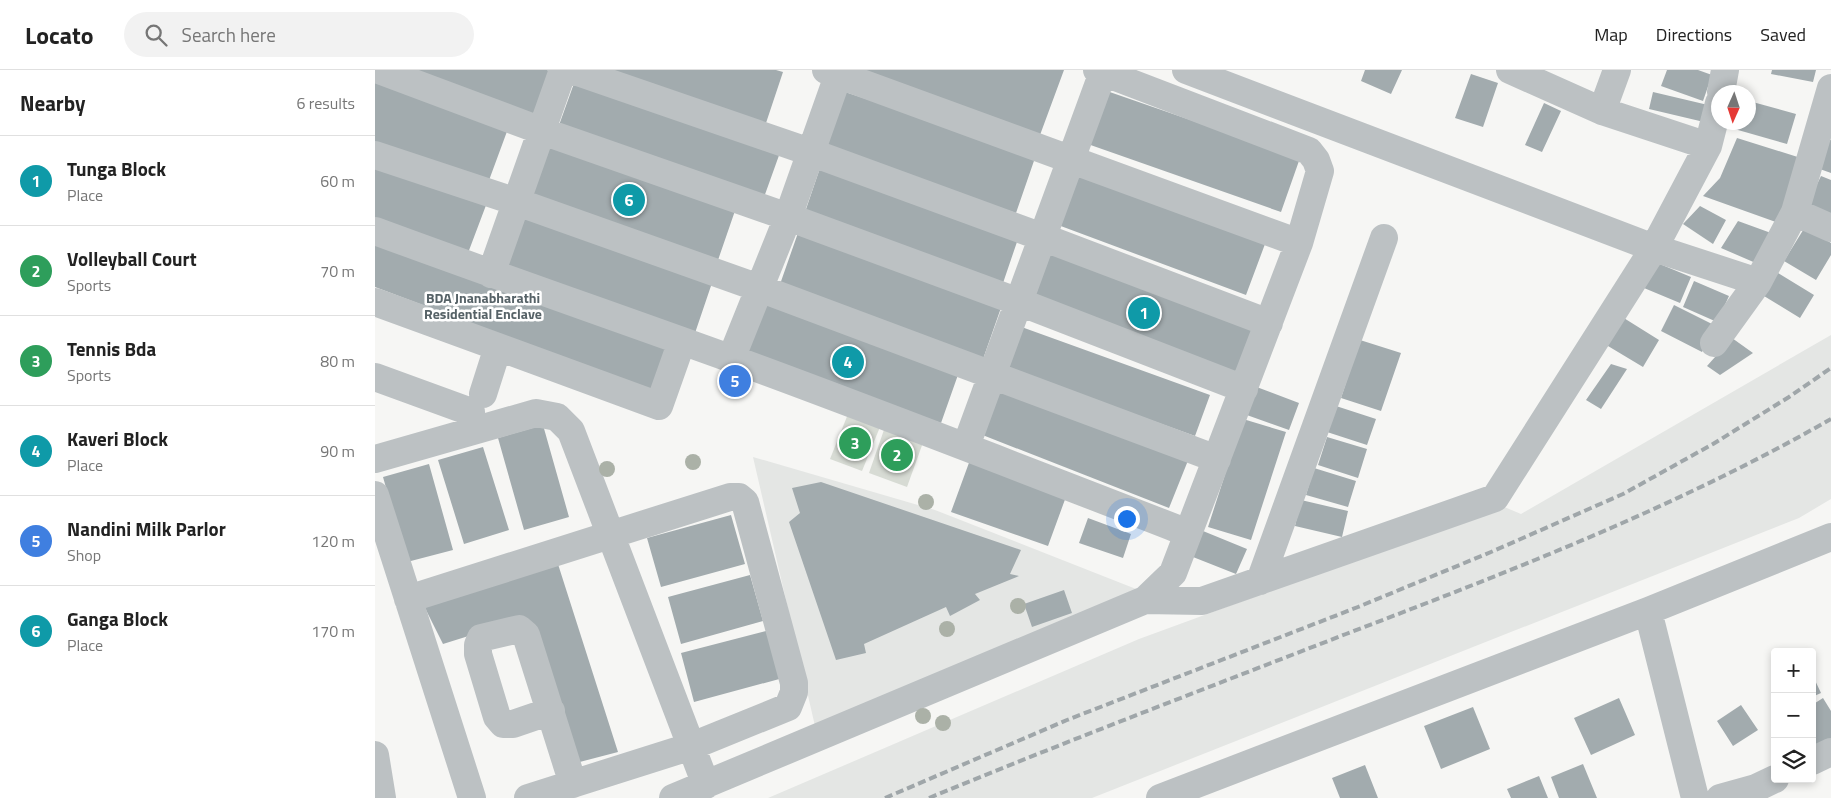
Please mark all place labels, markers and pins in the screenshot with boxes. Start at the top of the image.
pin: 6 [613,181,645,219]
pin: 1 [1128,294,1160,332]
pin: 4 [832,343,864,381]
pin: 5 [719,362,751,400]
pin: 3 [839,424,871,462]
pin: 2 [881,436,913,474]

